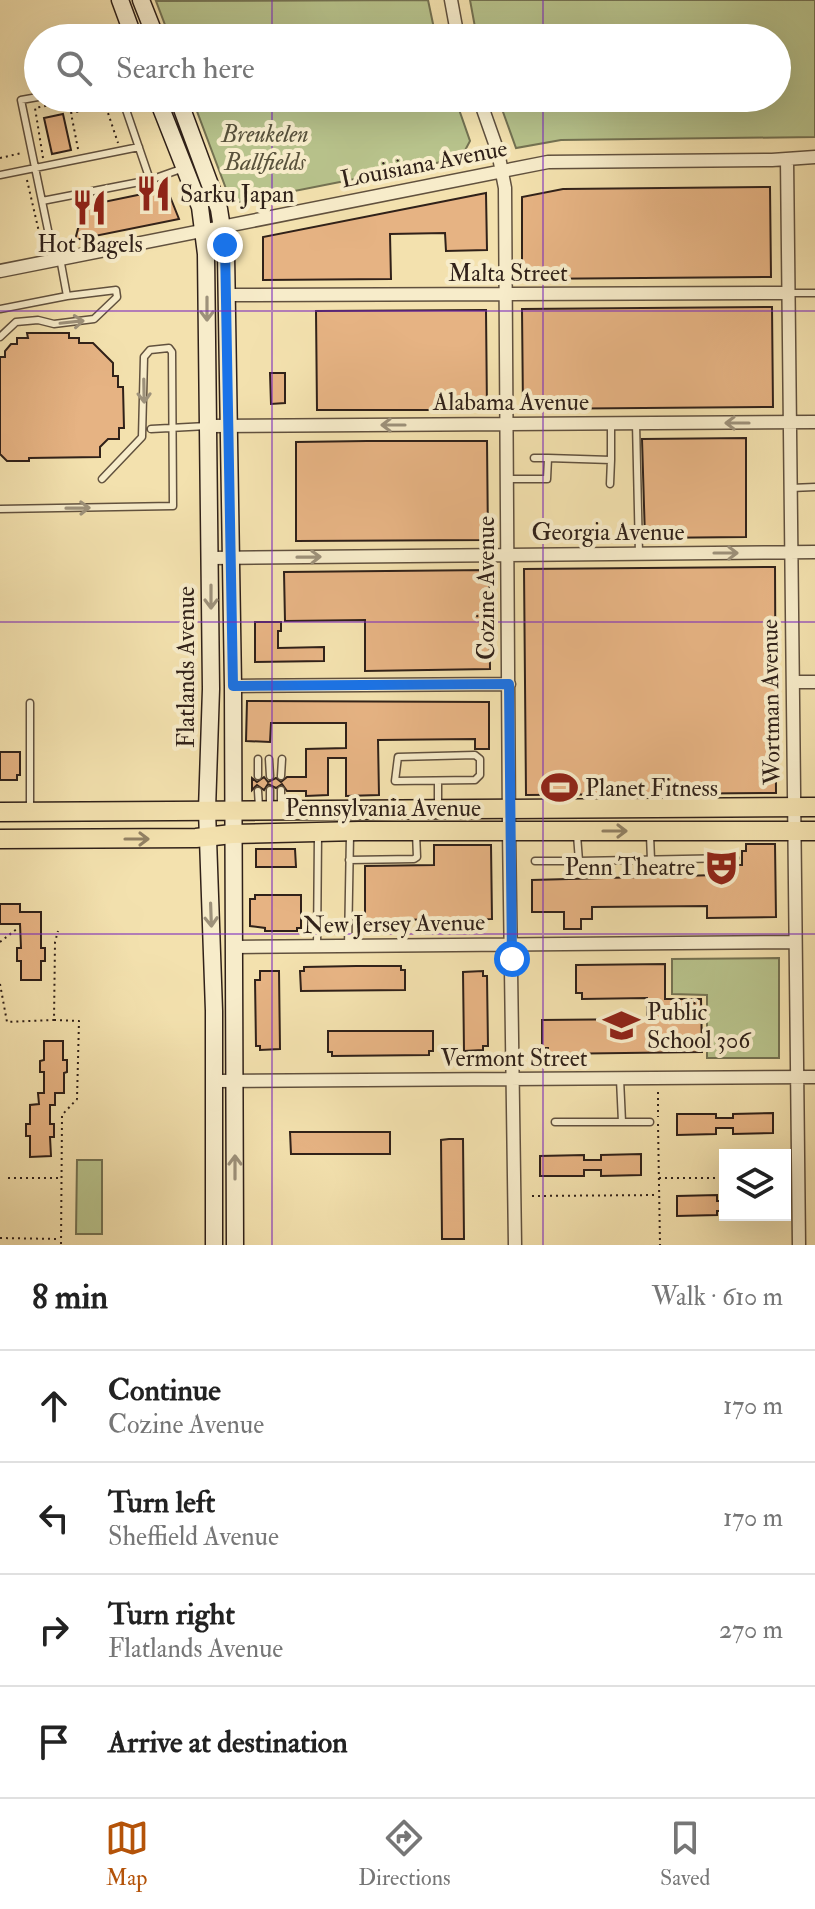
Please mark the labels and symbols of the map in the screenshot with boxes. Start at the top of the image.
park label: Breukelen Ballfields [220,119,309,178]
street label: Louisiana Avenue [338,133,510,195]
restaurant icon: Sarku Japan [135,175,173,213]
place label: Sarku Japan [180,179,294,210]
restaurant icon: Hot Bagels [71,188,109,226]
route end [207,227,243,263]
place label: Hot Bagels [37,229,143,260]
street label: Malta Street [448,258,568,289]
one-way arrow [199,295,215,322]
one-way arrow [58,314,85,329]
one-way arrow [136,377,151,404]
street label: Alabama Avenue [432,387,589,418]
one-way arrow [724,415,751,431]
one-way arrow [380,417,407,433]
one-way arrow [64,500,91,516]
street label: Cozine Avenue [471,516,502,660]
street label: Georgia Avenue [531,517,685,548]
one-way arrow [712,545,739,561]
one-way arrow [295,549,322,565]
one-way arrow [203,583,218,610]
street label: Flatlands Avenue [171,586,202,748]
street label: Wortman Avenue [754,619,788,786]
sports icon: Planet Fitness [540,769,578,807]
place label: Planet Fitness [585,773,718,804]
street label: Pennsylvania Avenue [285,793,481,824]
one-way arrow [601,823,628,839]
one-way arrow [123,831,150,847]
theatre icon: Penn Theatre [702,848,740,886]
place label: Penn Theatre [565,852,695,883]
one-way arrow [203,901,218,928]
street label: New Jersey Avenue [303,907,485,941]
route start [494,941,530,977]
place label: Public School 306 [647,997,752,1056]
school or university icon: Public School 306 [602,1007,640,1045]
street label: Vermont Street [441,1043,588,1074]
one-way arrow [227,1154,243,1181]

